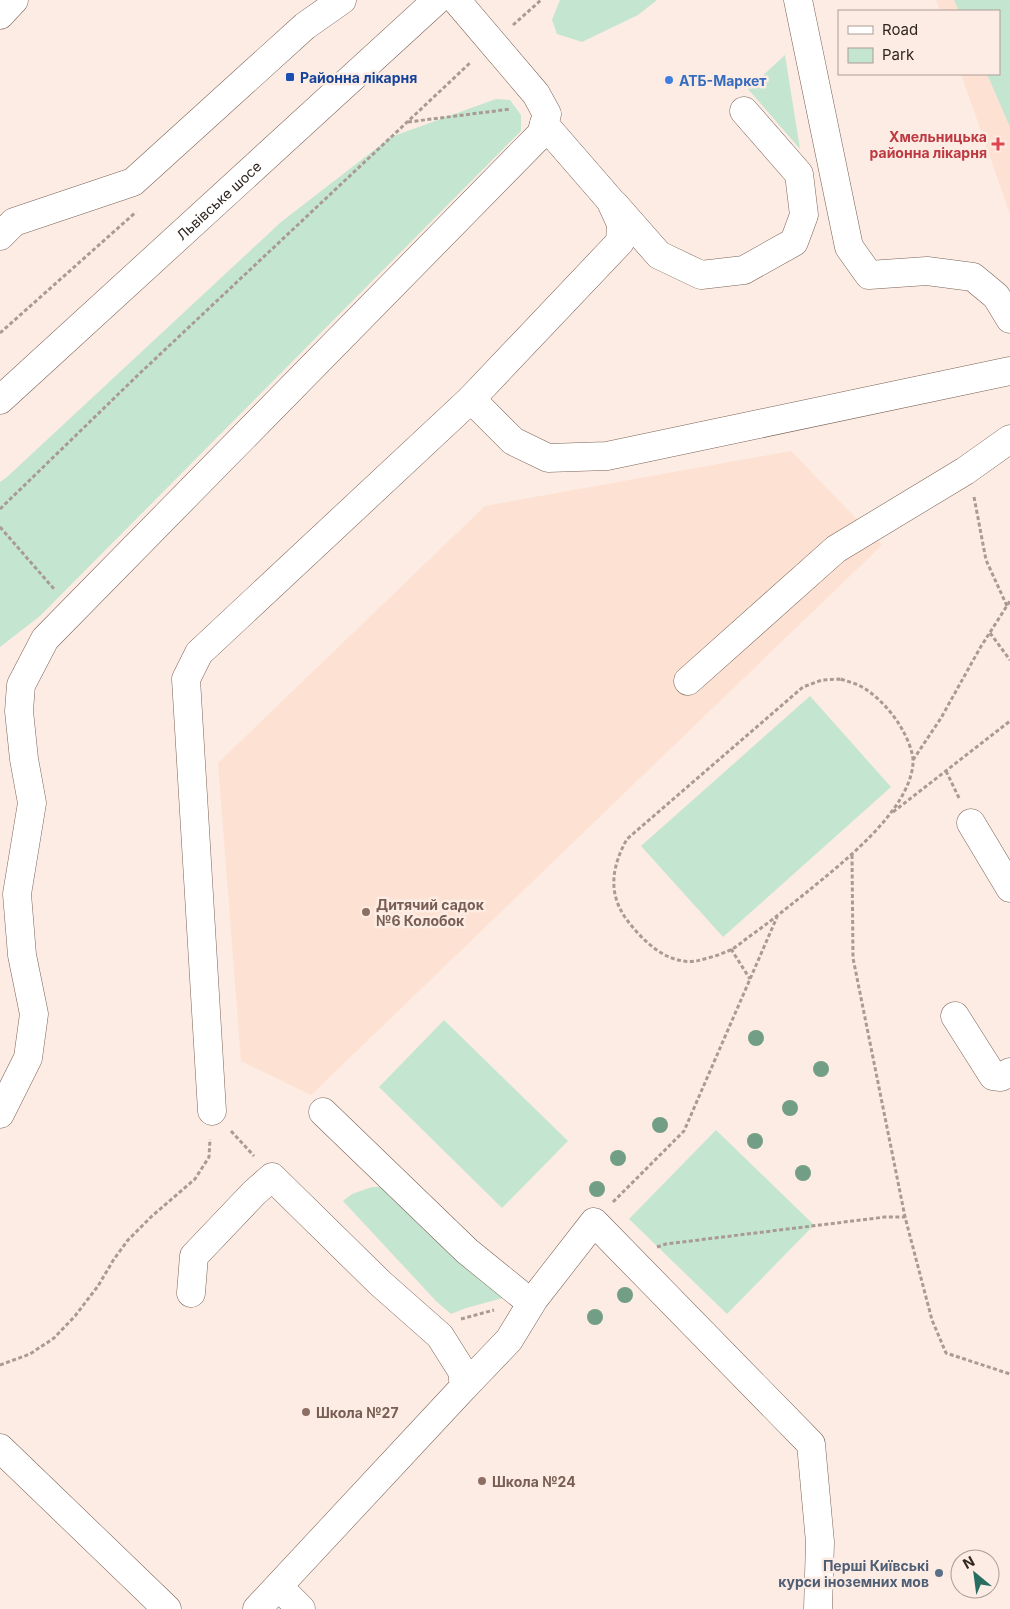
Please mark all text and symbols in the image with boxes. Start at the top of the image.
legend [838,10,1000,75]
text: Road [882,20,918,39]
text: Park [882,45,915,64]
place label: Районна лікарня [300,69,417,86]
marker: Районна лікарня [284,71,296,83]
place label: АТБ-Маркет [679,72,767,89]
marker: АТБ-Маркет [663,74,675,86]
place label: Хмельницька районна лікарня [870,128,987,161]
marker: Хмельницька районна лікарня [991,137,1005,151]
street label: Львівське шосе [172,157,264,243]
place label: Дитячий садок №6 Колобок [376,896,485,929]
marker: Дитячий садок №6 Колобок [360,906,372,918]
place label: Школа №27 [316,1404,399,1421]
marker: Школа №27 [300,1406,312,1418]
place label: Школа №24 [492,1473,576,1490]
marker: Школа №24 [476,1475,488,1487]
north arrow [950,1549,1000,1599]
text: N [960,1552,977,1572]
place label: Перші Київські курси іноземних мов [778,1557,929,1590]
marker: Перші Київські курси іноземних мов [933,1567,945,1579]

